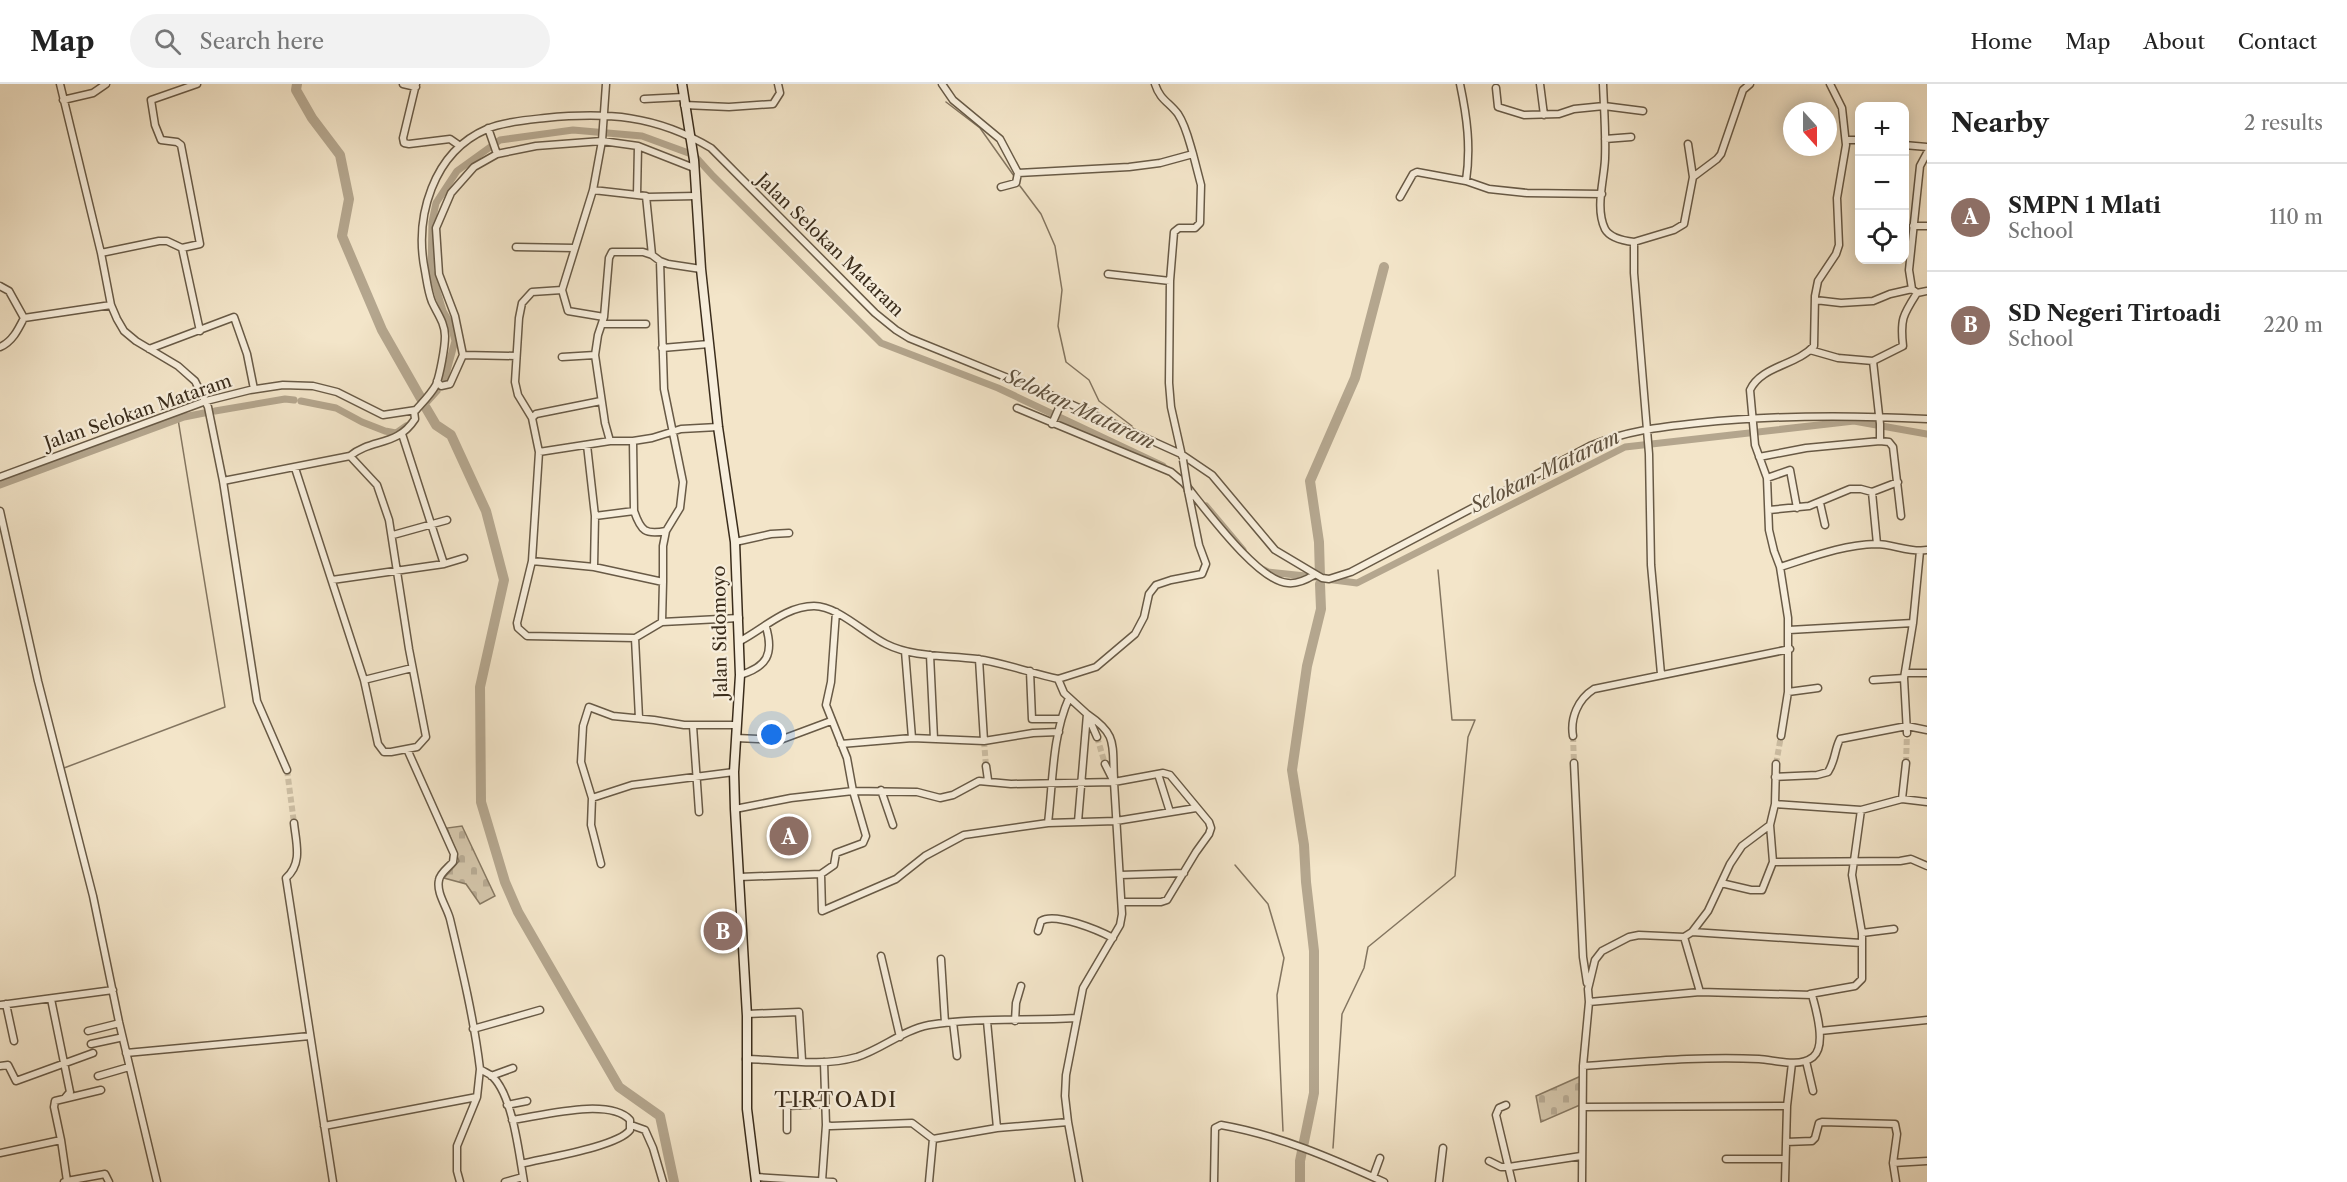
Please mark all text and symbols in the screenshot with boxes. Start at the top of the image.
search box [130,14,550,68]
text: Map [30,24,94,58]
icon: search [151,25,184,58]
text: Search here [199,28,324,55]
text: Home [1971,29,2032,54]
text: Map [2065,29,2110,54]
text: About [2143,29,2205,54]
text: Contact [2238,29,2317,54]
north arrow [1783,102,1837,156]
map controls [1855,102,1909,264]
button: + [1855,102,1909,156]
text: Nearby [1951,107,2049,139]
text: 2 results [2244,111,2323,135]
button: − [1855,156,1909,210]
street label: Jalan Selokan Mataram [750,167,908,321]
text: SMPN 1 Mlati [2008,192,2161,219]
text: A [1963,205,1978,229]
text: 110 m [2270,205,2323,229]
button: locate [1855,210,1909,264]
text: School [2008,219,2073,243]
text: SD Negeri Tirtoadi [2008,300,2221,327]
text: B [1963,313,1978,337]
text: 220 m [2263,313,2323,337]
text: School [2008,327,2073,351]
water label: Selokan Mataram [1000,363,1159,454]
street label: Jalan Selokan Mataram [39,370,235,455]
water label: Selokan Mataram [1465,424,1624,518]
street label: Jalan Sidomoyo [708,565,732,702]
your location [757,720,786,749]
pin: A [770,814,808,858]
pin: B [704,908,742,954]
district label: TIRTOADI [774,1087,898,1112]

